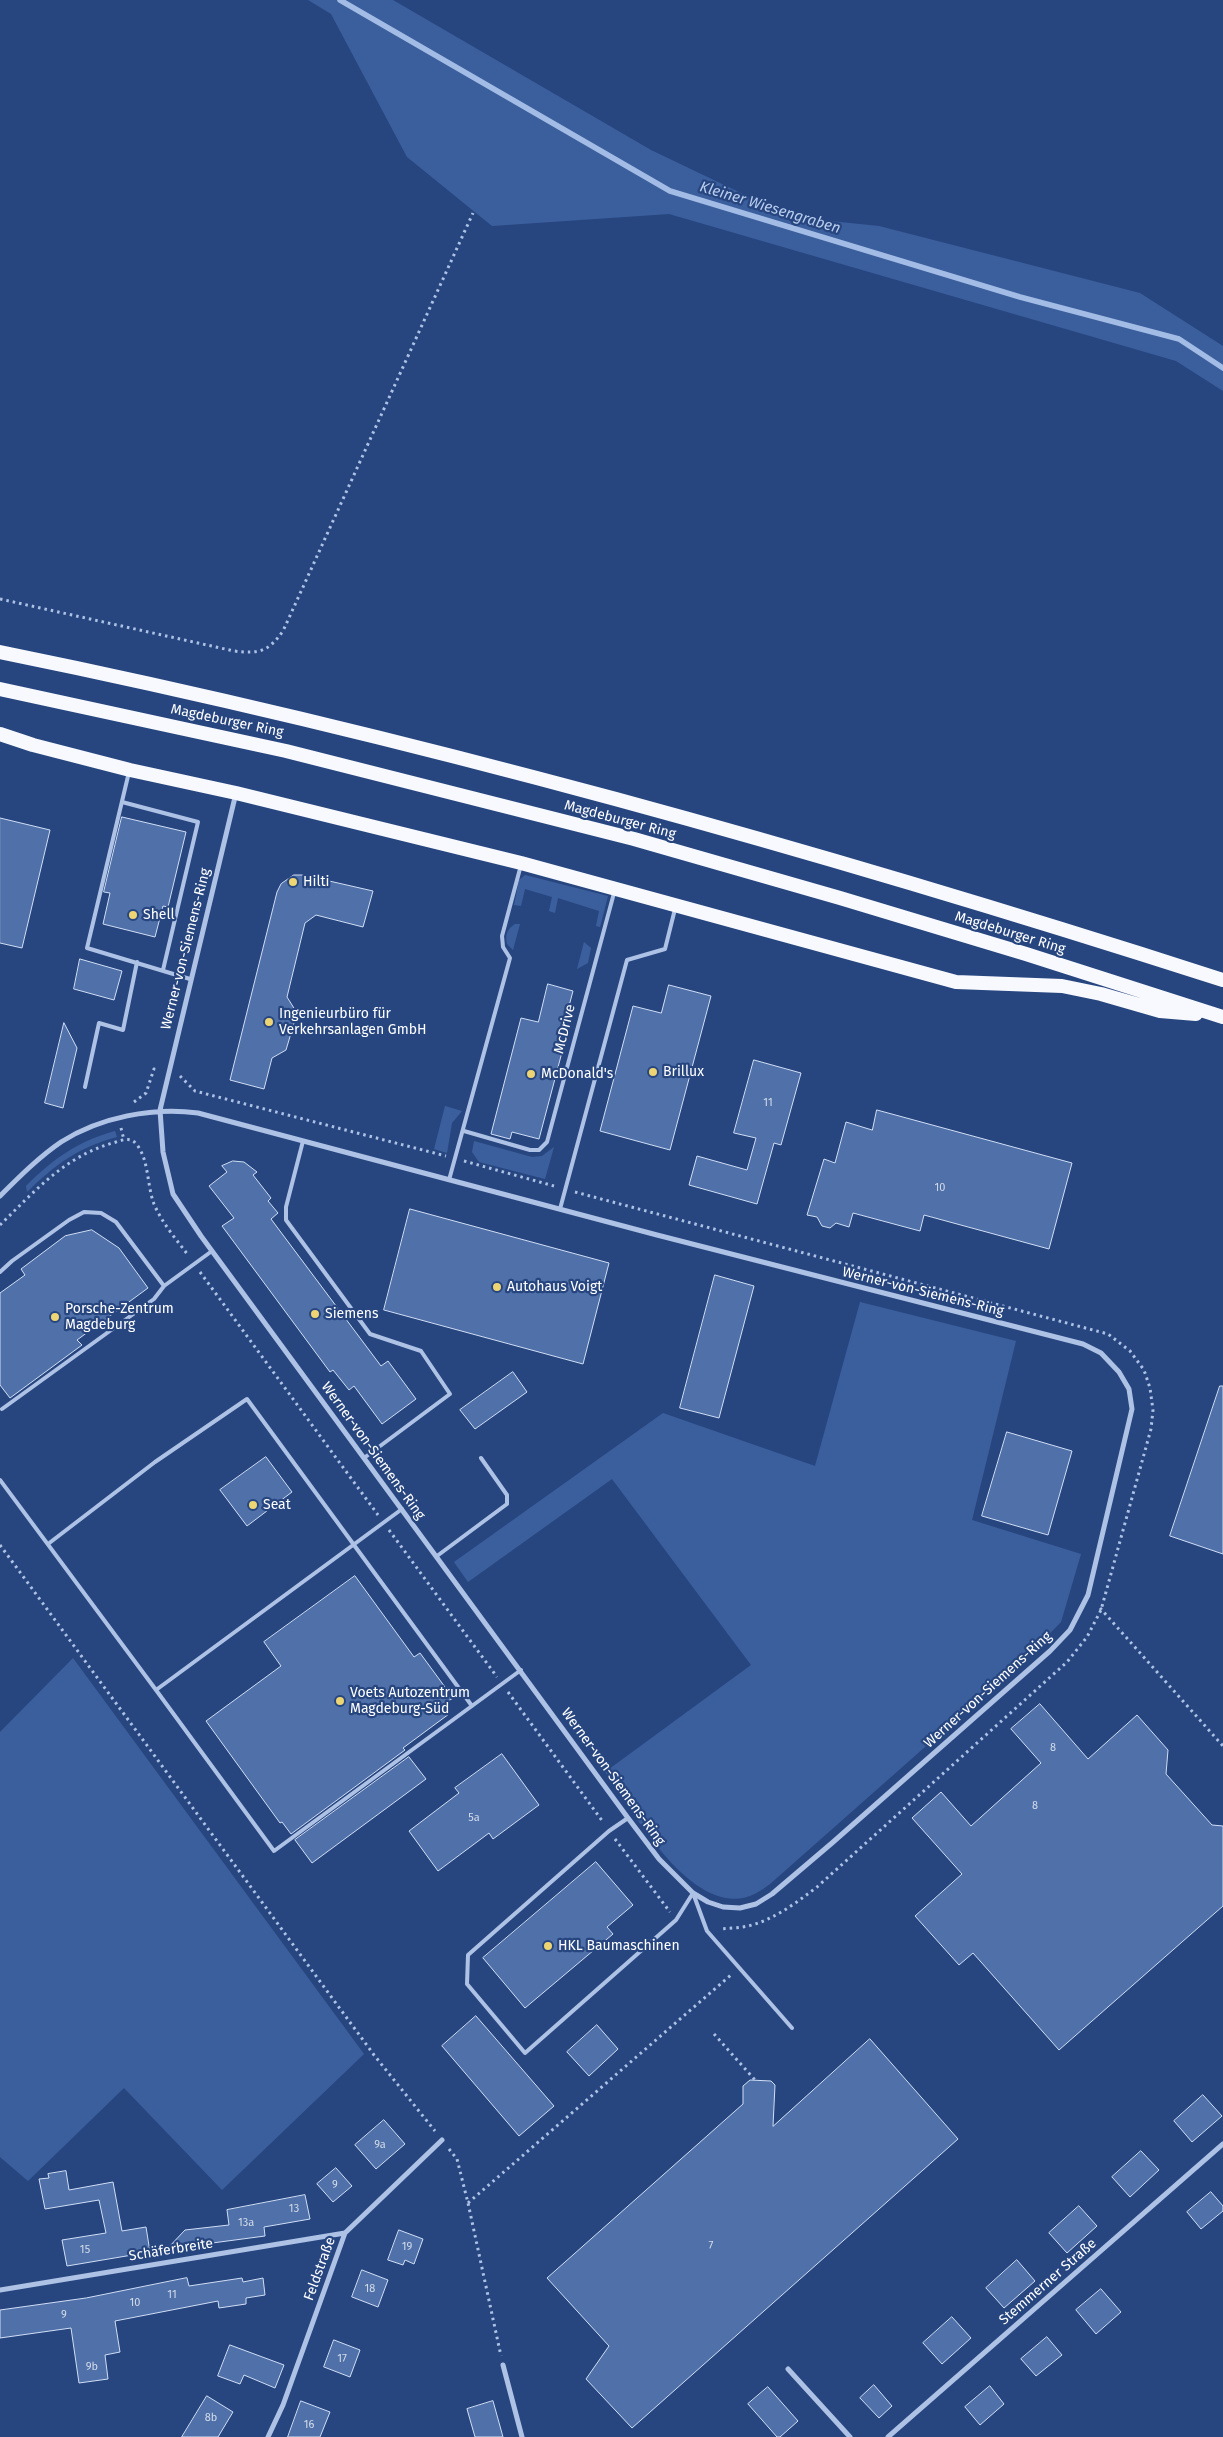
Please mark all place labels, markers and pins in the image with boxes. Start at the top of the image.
place label: Hilti [303,874,330,890]
marker: Hilti [287,876,299,888]
place label: Shell [143,907,175,923]
marker: Shell [127,909,139,921]
place label: Ingenieurbüro für Verkehrsanlagen GmbH [279,1006,427,1038]
marker: Ingenieurbüro für Verkehrsanlagen GmbH [263,1016,275,1028]
place label: Brillux [663,1064,704,1080]
place label: McDonald's [541,1066,613,1082]
marker: Brillux [647,1066,659,1078]
marker: McDonald's [525,1068,537,1080]
place label: Autohaus Voigt [507,1279,602,1295]
marker: Autohaus Voigt [491,1281,503,1293]
place label: Porsche-Zentrum Magdeburg [65,1301,174,1334]
place label: Siemens [325,1306,379,1322]
marker: Siemens [309,1308,321,1320]
marker: Porsche-Zentrum Magdeburg [49,1311,61,1323]
place label: Seat [263,1497,291,1513]
marker: Seat [247,1499,259,1511]
place label: Voets Autozentrum Magdeburg-Süd [350,1685,470,1718]
marker: Voets Autozentrum Magdeburg-Süd [334,1695,346,1707]
place label: HKL Baumaschinen [558,1938,680,1954]
marker: HKL Baumaschinen [542,1940,554,1952]

